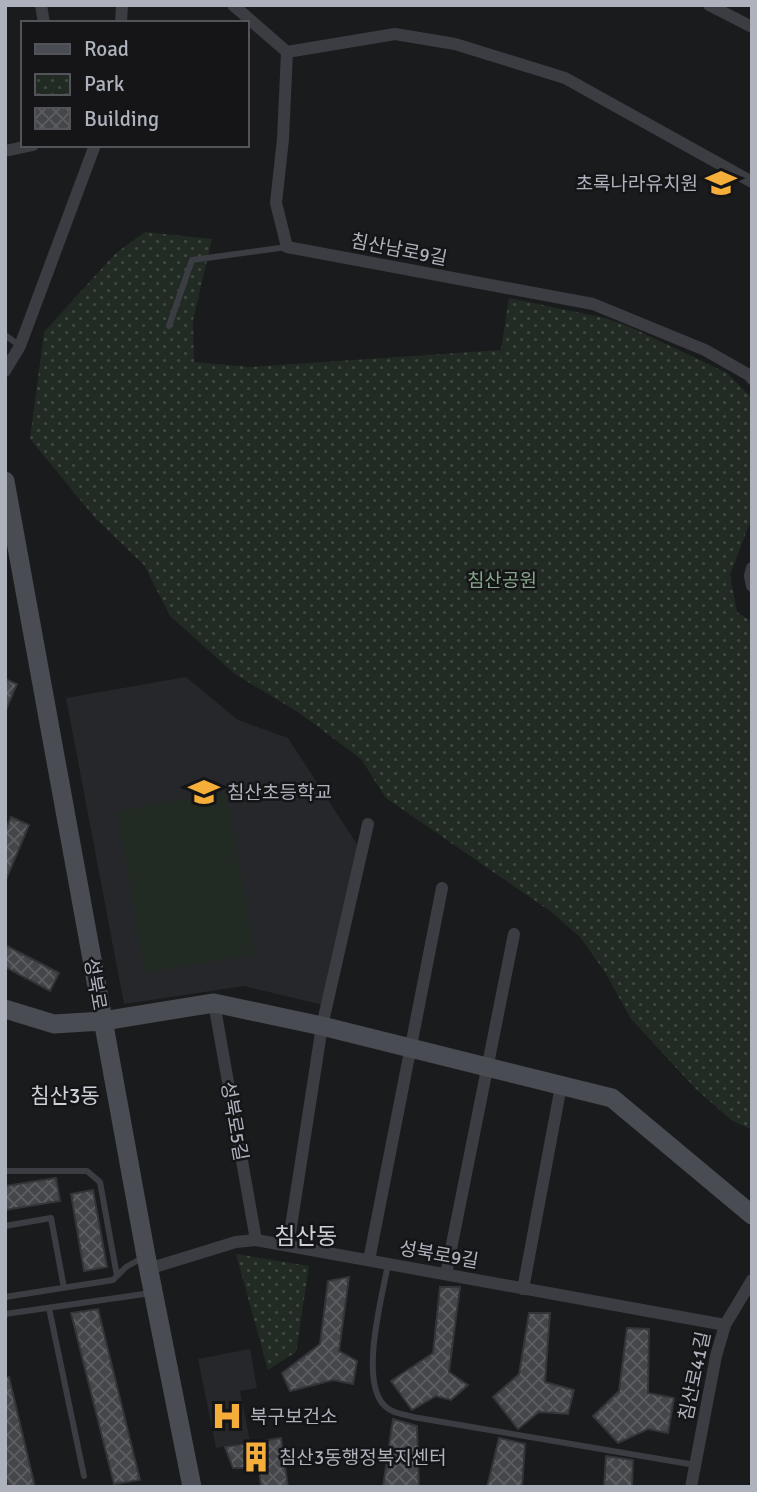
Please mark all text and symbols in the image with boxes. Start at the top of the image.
legend [21,21,248,147]
text: Road [84,36,129,62]
text: Park [84,71,125,97]
text: Building [84,106,159,132]
school or university icon: 초록나라유치원 [704,166,738,200]
place label: 초록나라유치원 [576,172,698,196]
street label: 침산남로9길 [349,229,449,271]
park label: 침산공원 [467,569,537,593]
school or university icon: 침산초등학교 [187,775,221,809]
place label: 침산초등학교 [227,781,332,805]
street label: 성북로 [79,956,111,1012]
street label: 성북로5길 [215,1080,253,1163]
district label: 침산3동 [30,1083,100,1109]
district label: 침산동 [274,1222,338,1251]
street label: 성북로9길 [397,1236,480,1274]
street label: 침산로41길 [674,1329,716,1423]
hospital icon: 북구보건소 [210,1399,244,1433]
place label: 북구보건소 [250,1405,337,1429]
building icon: 침산3동행정복지센터 [239,1440,273,1474]
place label: 침산3동행정복지센터 [279,1446,447,1470]

